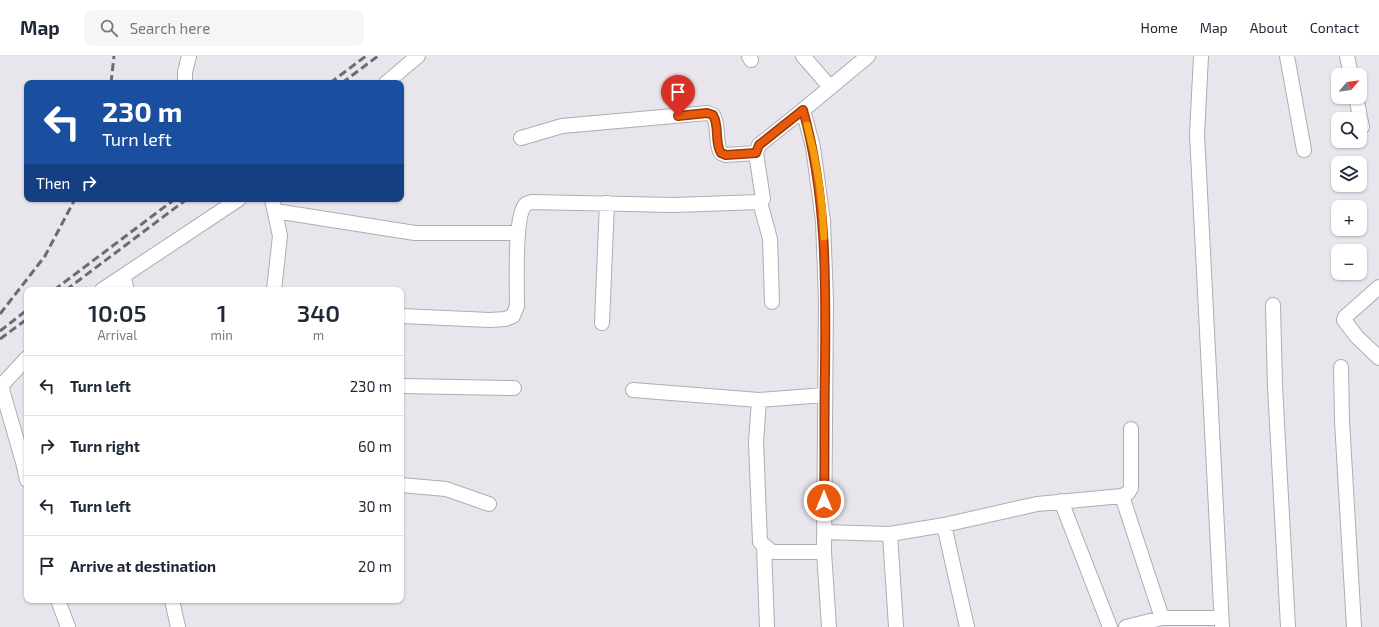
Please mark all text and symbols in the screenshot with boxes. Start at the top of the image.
search box [84,10,364,46]
text: Map [20,16,60,39]
icon: search [98,17,120,39]
text: Search here [130,19,210,37]
text: Home [1141,19,1178,36]
text: Map [1200,19,1228,36]
text: About [1250,19,1288,36]
text: Contact [1310,19,1359,36]
north arrow [1331,68,1367,104]
map controls [1331,68,1367,280]
pin [661,75,695,116]
icon: arrive [667,81,689,103]
text: 230 m [102,94,183,128]
icon: left [36,96,88,148]
button: search [1331,112,1367,148]
text: Turn left [102,128,172,150]
button: layers [1331,156,1367,192]
icon: right [78,172,100,194]
text: Then [36,174,70,192]
button: + [1331,200,1367,236]
button: − [1331,244,1367,280]
text: 10:05 [88,298,147,327]
text: 1 [217,298,227,327]
text: 340 [297,298,340,327]
text: Arrival [98,327,137,343]
text: min [211,327,233,343]
text: m [313,327,324,343]
icon: left [36,375,58,397]
text: Turn left [70,377,131,395]
text: 230 m [350,377,392,395]
icon: right [36,435,58,457]
text: Turn right [70,437,140,455]
text: 60 m [358,437,392,455]
position arrow [803,480,845,522]
icon: left [36,495,58,517]
text: Turn left [70,497,131,515]
text: 30 m [358,497,392,515]
icon: arrive [36,555,58,577]
text: Arrive at destination [70,557,216,575]
text: 20 m [358,557,392,575]

